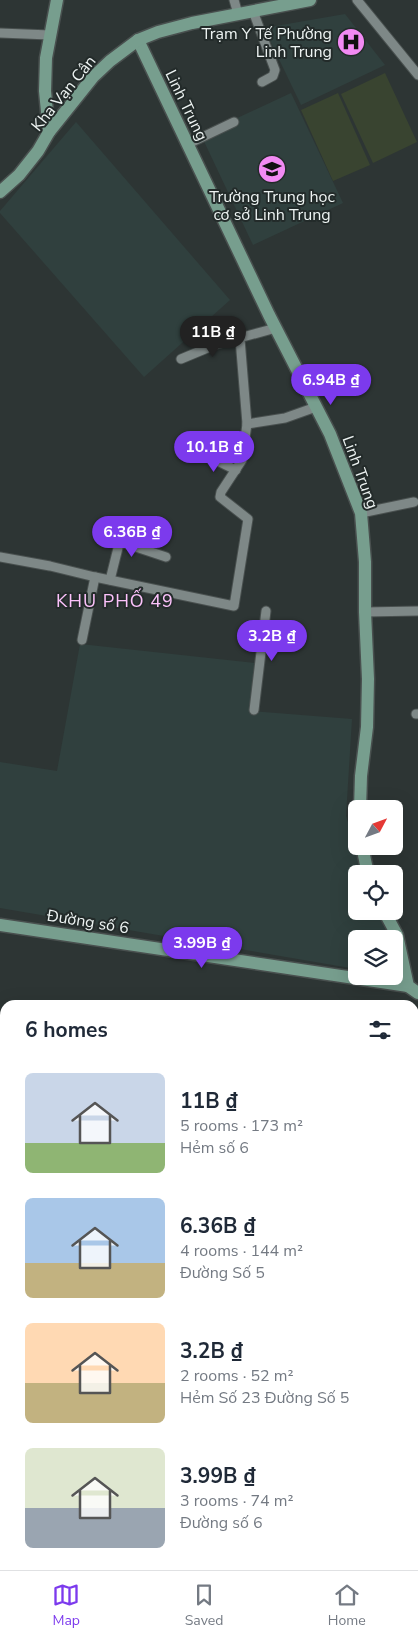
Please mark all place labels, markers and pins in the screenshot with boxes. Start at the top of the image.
place label: Trạm Y Tế Phường Linh Trung [201,23,332,63]
hospital icon: Trạm Y Tế Phường Linh Trung [336,27,366,57]
school or university icon: Trường Trung học cơ sở Linh Trung [257,154,287,184]
place label: Trường Trung học cơ sở Linh Trung [209,186,335,226]
pin: 11B ₫ [178,316,248,358]
pin: 6.94B ₫ [285,364,377,406]
pin: 10.1B ₫ [168,430,260,473]
pin: 6.36B ₫ [86,516,178,558]
pin: 3.2B ₫ [231,620,313,662]
pin: 3.99B ₫ [156,926,248,969]

